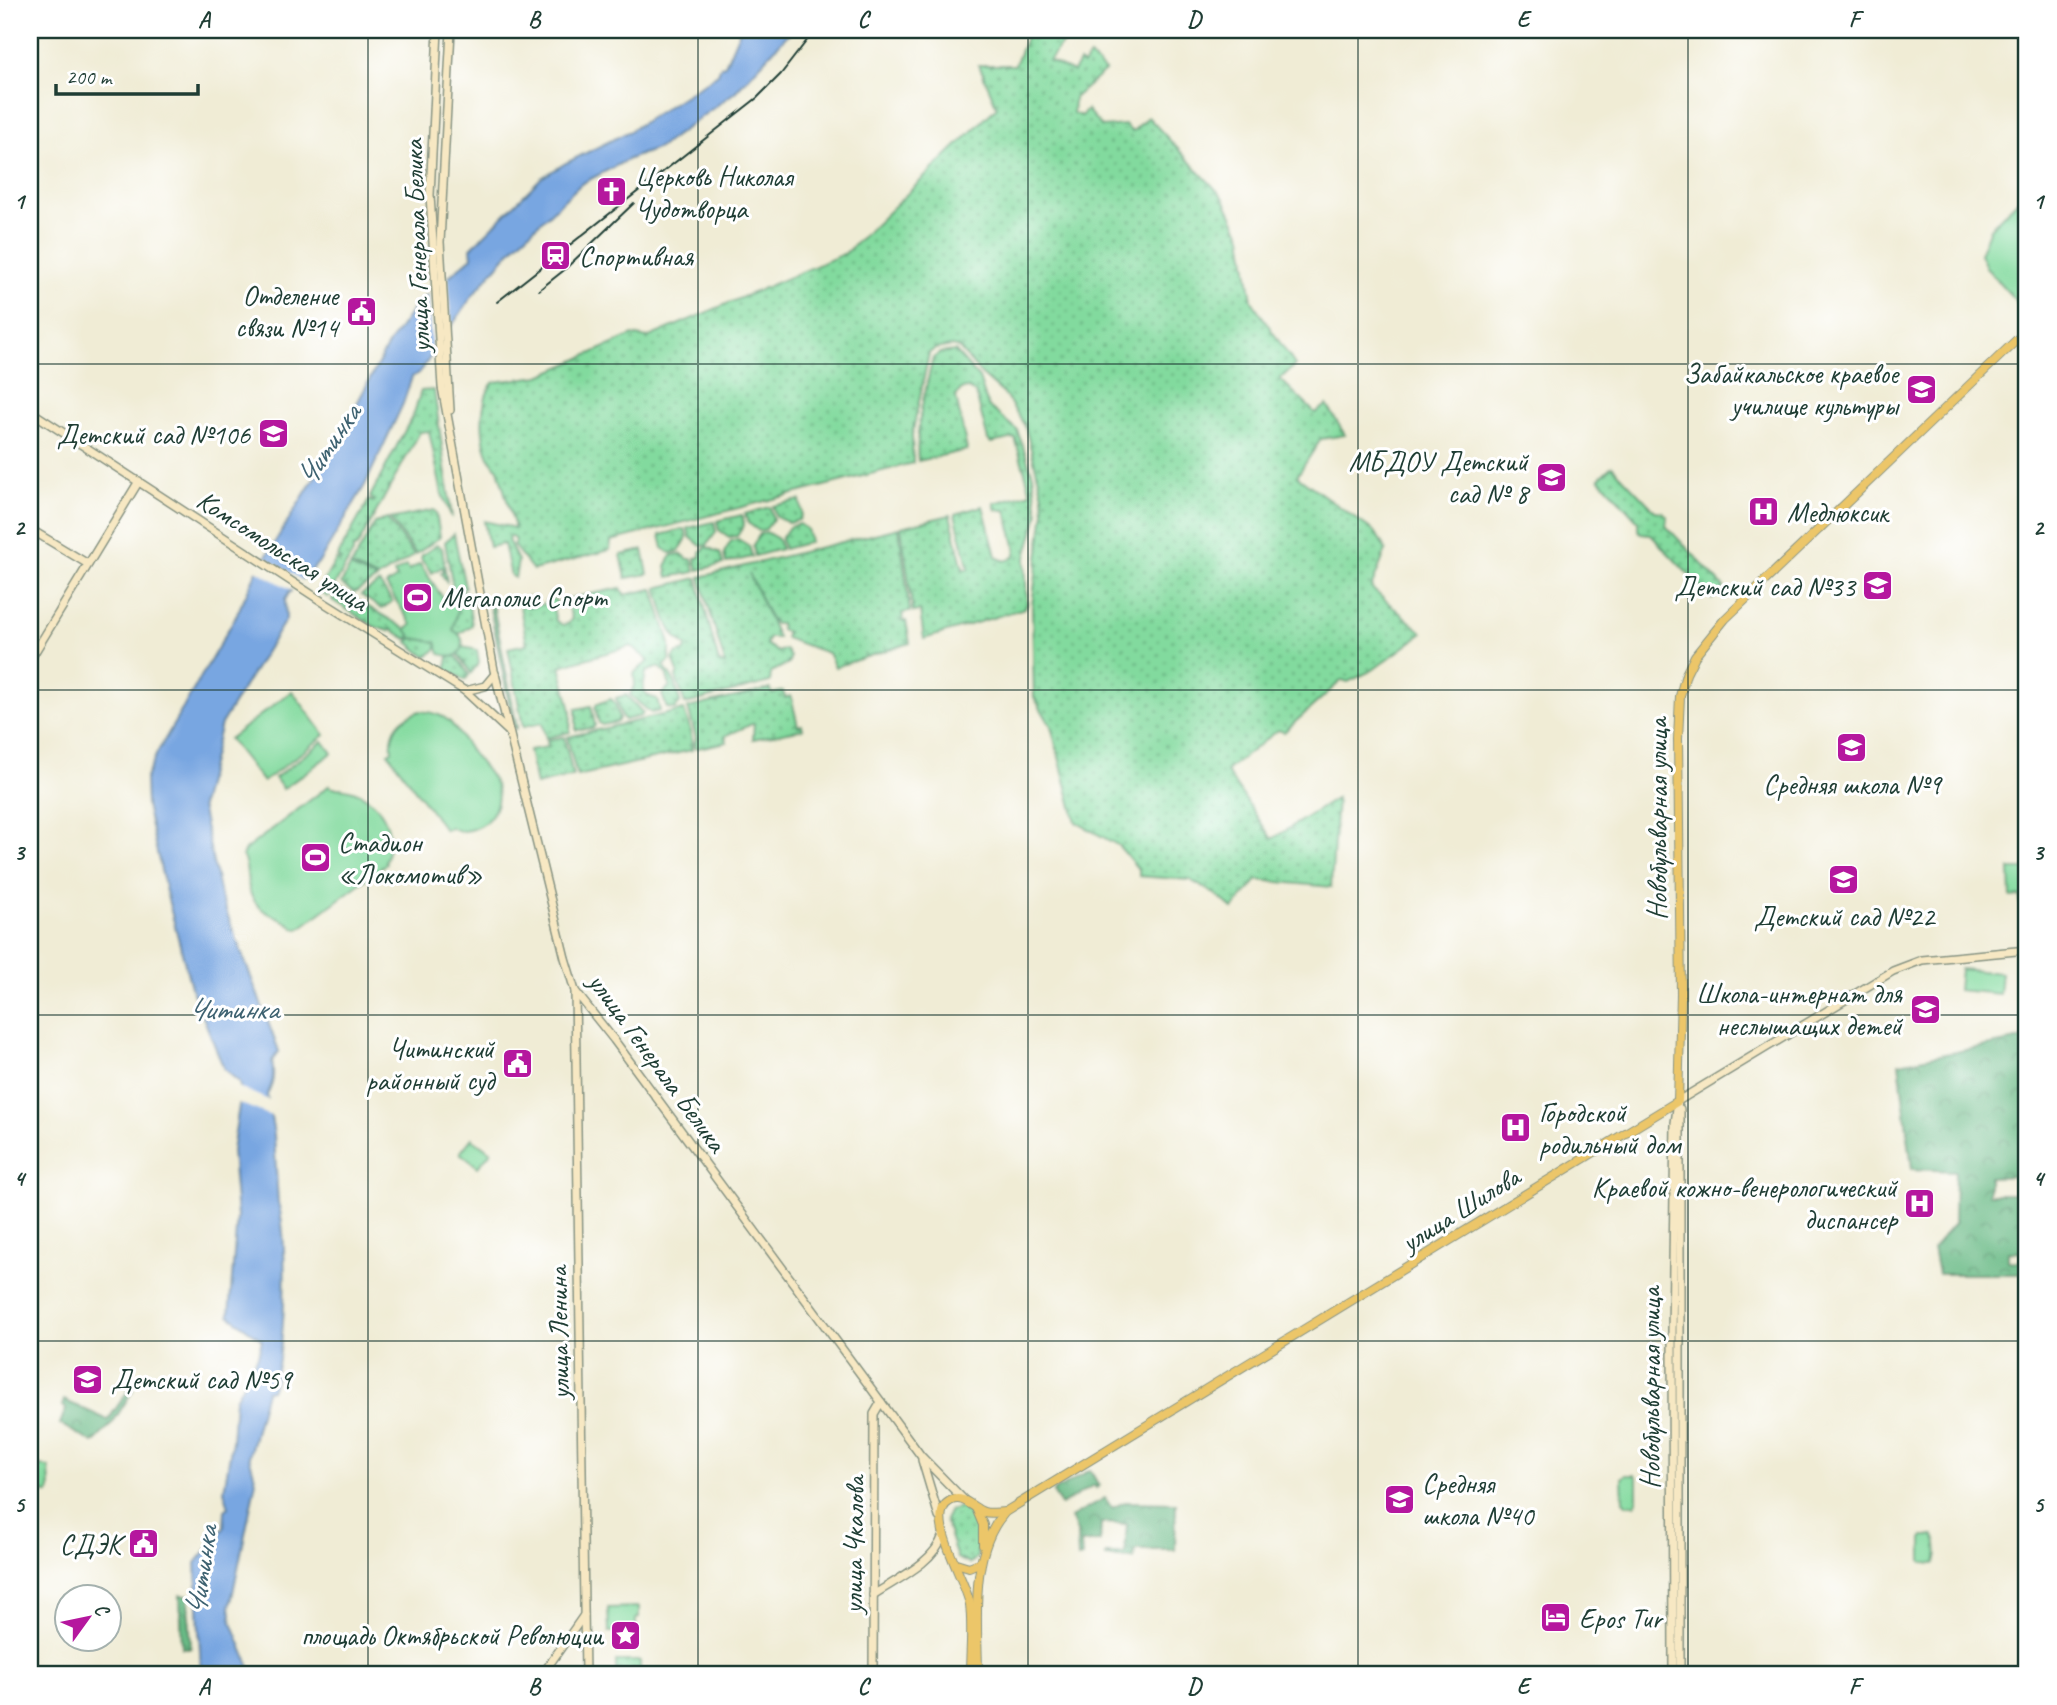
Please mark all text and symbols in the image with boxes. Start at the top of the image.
text: A [198,5,212,34]
text: B [528,5,542,34]
text: C [858,5,872,34]
text: D [1187,5,1203,34]
text: E [1517,5,1533,34]
text: F [1849,5,1865,34]
scale bar [56,52,198,96]
text: 200 m [66,64,113,90]
street label: улица Генерала Белика [395,137,438,355]
place label: Церковь Николая Чудотворца [635,159,795,226]
church icon: Церковь Николая Чудотворца [595,175,629,209]
text: 1 [14,187,27,216]
text: 1 [2033,187,2046,216]
station icon: Спортивная [539,239,573,273]
place label: Спортивная [579,239,694,274]
place label: Отделение связи №14 [235,278,340,345]
public building icon: Отделение связи №14 [344,294,378,328]
place label: Забайкальское краевое училище культуры [1684,356,1900,423]
school or university icon: Забайкальское краевое училище культуры [1904,372,1938,406]
water label: Читинка [287,394,371,493]
place label: Детский сад №106 [57,417,251,452]
school or university icon: Детский сад №106 [256,417,290,451]
place label: МБДОУ Детский сад № 8 [1349,444,1530,511]
school or university icon: МБДОУ Детский сад № 8 [1534,460,1568,494]
street label: Комсомольская улица [190,482,376,620]
hospital icon: Медлюксик [1747,495,1781,529]
place label: Медлюксик [1787,495,1891,530]
text: 2 [14,513,27,542]
text: 2 [2033,513,2046,542]
place label: Детский сад №33 [1674,569,1857,604]
school or university icon: Детский сад №33 [1861,569,1895,603]
sports icon: Мегаполис Спорт [401,580,435,614]
place label: Мегаполис Спорт [441,580,608,615]
street label: Новобульварная улица [1640,715,1675,920]
school or university icon: Средняя школа №9 [1835,730,1869,764]
place label: Средняя школа №9 [1763,767,1943,802]
place label: Стадион «Локомотив» [338,825,483,892]
text: 3 [14,838,27,867]
text: 3 [2033,838,2046,867]
sports icon: Стадион «Локомотив» [298,841,332,875]
school or university icon: Детский сад №22 [1827,862,1861,896]
place label: Детский сад №22 [1754,899,1937,934]
street label: улица Генерала Белика [579,964,736,1160]
place label: Школа-интернат для неслышащих детей [1696,976,1903,1043]
water label: Читинка [188,990,282,1028]
school or university icon: Школа-интернат для неслышащих детей [1908,992,1942,1026]
place label: Читинский районный суд [366,1031,497,1098]
public building icon: Читинский районный суд [500,1047,534,1081]
place label: Городской родильный дом [1539,1095,1683,1162]
hospital icon: Городской родильный дом [1499,1111,1533,1145]
street label: улица Шилова [1393,1158,1528,1261]
text: 4 [14,1164,27,1193]
text: 4 [2033,1164,2046,1193]
place label: Краевой кожно-венерологический диспансер [1592,1170,1899,1237]
hospital icon: Краевой кожно-венерологический диспансер [1903,1186,1937,1220]
street label: улица Ленина [540,1264,577,1402]
street label: Новобульварная улица [1633,1284,1668,1489]
school or university icon: Детский сад №59 [71,1362,105,1396]
place label: Детский сад №59 [111,1362,294,1397]
place label: Средняя школа №40 [1422,1466,1536,1533]
street label: улица Чкалова [835,1473,872,1616]
school or university icon: Средняя школа №40 [1382,1482,1416,1516]
text: 5 [14,1490,26,1519]
text: 5 [2033,1490,2045,1519]
water label: Читинка [176,1520,227,1619]
place label: СДЭК [60,1527,127,1562]
public building icon: СДЭК [127,1527,161,1561]
north arrow [52,1582,122,1652]
text: С [89,1599,115,1622]
hotel icon: Epos Tur [1539,1601,1573,1635]
place label: Epos Tur [1579,1601,1664,1636]
place label: площадь Октябрьской Революции [301,1618,605,1653]
place icon: площадь Октябрьской Революции [609,1618,643,1652]
text: A [198,1672,212,1701]
text: B [528,1672,542,1701]
text: C [858,1672,872,1701]
text: D [1187,1672,1203,1701]
text: E [1517,1672,1533,1701]
text: F [1849,1672,1865,1701]

